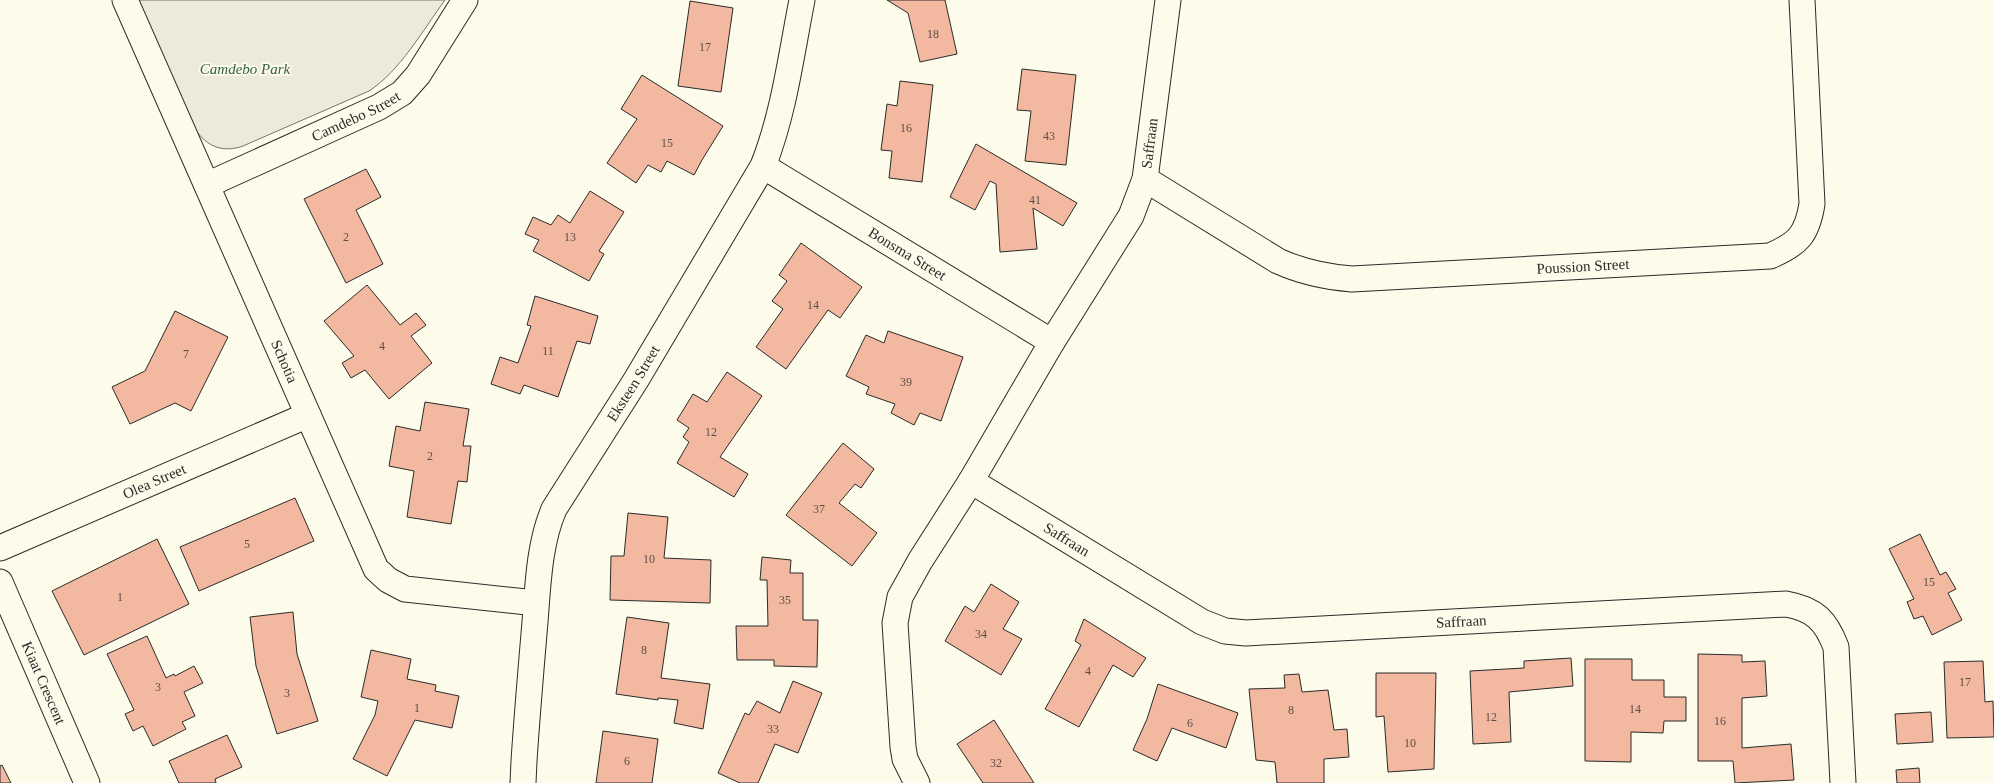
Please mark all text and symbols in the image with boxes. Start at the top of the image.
house number: 18 [927,27,939,41]
house number: 17 [699,40,711,54]
park label: Camdebo Park [200,61,291,77]
street label: Camdebo Street [309,88,404,144]
street label: Saffraan [1138,117,1161,169]
house number: 16 [900,121,912,135]
house number: 43 [1043,129,1055,143]
house number: 15 [661,136,673,150]
house number: 41 [1029,193,1041,207]
street label: Bonsma Street [866,224,950,284]
house number: 2 [343,230,349,244]
house number: 13 [564,230,576,244]
street label: Poussion Street [1536,256,1631,277]
house number: 14 [807,298,819,312]
street label: Schotia [268,338,301,386]
house number: 4 [379,339,385,353]
street label: Eksteen Street [604,342,663,424]
house number: 11 [542,344,554,358]
house number: 7 [183,347,189,361]
house number: 39 [900,375,912,389]
house number: 12 [705,425,717,439]
house number: 2 [427,449,433,463]
street label: Olea Street [120,460,189,502]
house number: 37 [813,502,825,516]
street label: Saffraan [1041,519,1093,560]
house number: 5 [244,537,250,551]
house number: 10 [643,552,655,566]
house number: 15 [1923,575,1935,589]
house number: 1 [117,590,123,604]
house number: 35 [779,593,791,607]
street label: Saffraan [1436,612,1487,631]
house number: 34 [975,627,987,641]
street label: Kiaat Crescent [19,639,69,728]
house number: 8 [641,643,647,657]
house number: 4 [1085,664,1091,678]
house number: 17 [1959,675,1971,689]
house number: 3 [155,680,161,694]
house number: 3 [284,686,290,700]
house number: 1 [414,701,420,715]
house number: 14 [1629,702,1641,716]
house number: 8 [1288,703,1294,717]
house number: 12 [1485,710,1497,724]
house number: 16 [1714,714,1726,728]
house number: 6 [1187,716,1193,730]
house number: 33 [767,722,779,736]
house number: 10 [1404,736,1416,750]
house number: 6 [624,754,630,768]
house number: 32 [990,756,1002,770]

